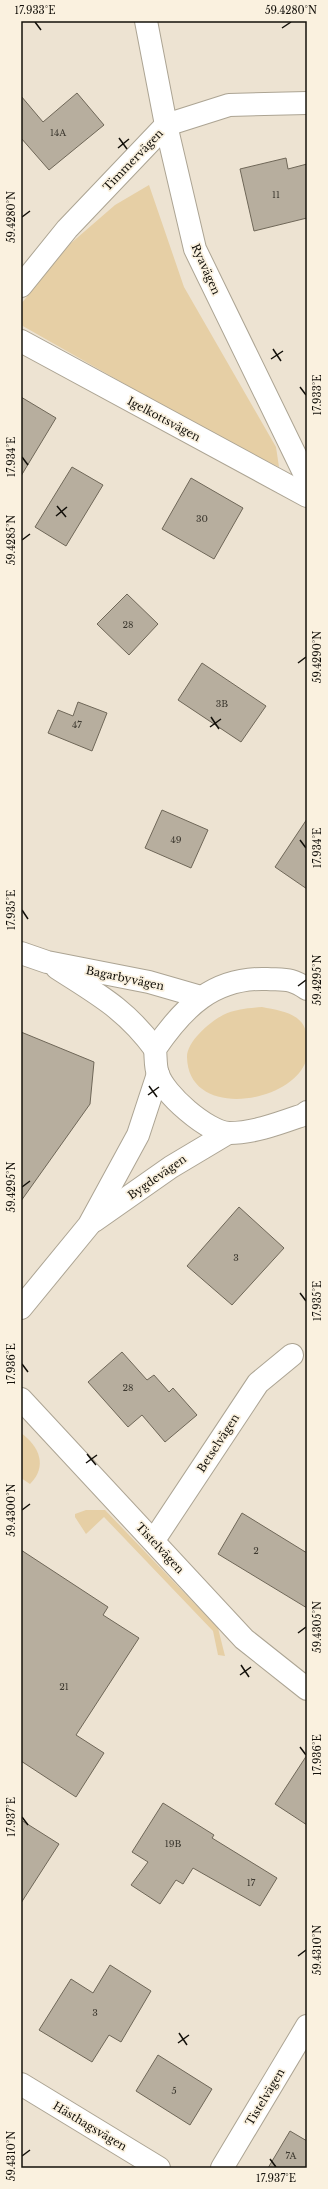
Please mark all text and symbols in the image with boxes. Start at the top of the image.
text: 17.933°E [14,4,56,17]
text: 59.4280°N [265,4,317,17]
street label: Timmervägen [100,126,166,194]
house number: 14A [50,127,67,138]
house number: 11 [272,189,280,200]
text: 59.4280°N [5,191,18,243]
street label: Ryavägen [189,241,224,297]
text: 17.933°E [311,374,324,416]
street label: Igelkottsvägen [125,394,203,444]
text: 17.934°E [5,437,18,477]
house number: 30 [196,513,208,524]
text: 59.4285°N [5,515,18,565]
house number: 28 [123,619,134,630]
text: 59.4290°N [311,631,324,683]
house number: 3B [216,698,228,709]
house number: 47 [72,719,82,730]
text: 17.934°E [311,828,324,868]
house number: 49 [170,834,182,845]
text: 17.935°E [5,890,18,930]
text: 59.4295°N [311,954,324,1006]
street label: Bagarbyvägen [85,963,166,993]
street label: Bygdevägen [125,1151,189,1202]
text: 59.4295°N [5,1161,18,1213]
house number: 3 [233,1252,239,1263]
text: 17.935°E [311,1281,324,1321]
text: 17.936°E [5,1343,18,1385]
house number: 28 [123,1382,134,1393]
street label: Betselvägen [194,1411,242,1475]
text: 59.4300°N [5,1483,18,1537]
street label: Tistelvägen [133,1520,187,1577]
house number: 2 [253,1545,259,1556]
text: 59.4305°N [311,1601,324,1653]
house number: 21 [59,1681,69,1692]
text: 17.936°E [311,1734,324,1776]
text: 17.937°E [5,1797,18,1837]
house number: 19B [165,1838,181,1849]
house number: 17 [247,1877,256,1888]
text: 59.4310°N [311,1925,324,1975]
house number: 3 [92,2007,98,2018]
street label: Tistelvägen [242,2065,288,2128]
house number: 5 [171,2085,177,2096]
street label: Hästhagsvägen [51,2098,130,2154]
text: 59.4310°N [5,2131,18,2181]
house number: 7A [285,2150,298,2161]
text: 17.937°E [256,2172,296,2185]

